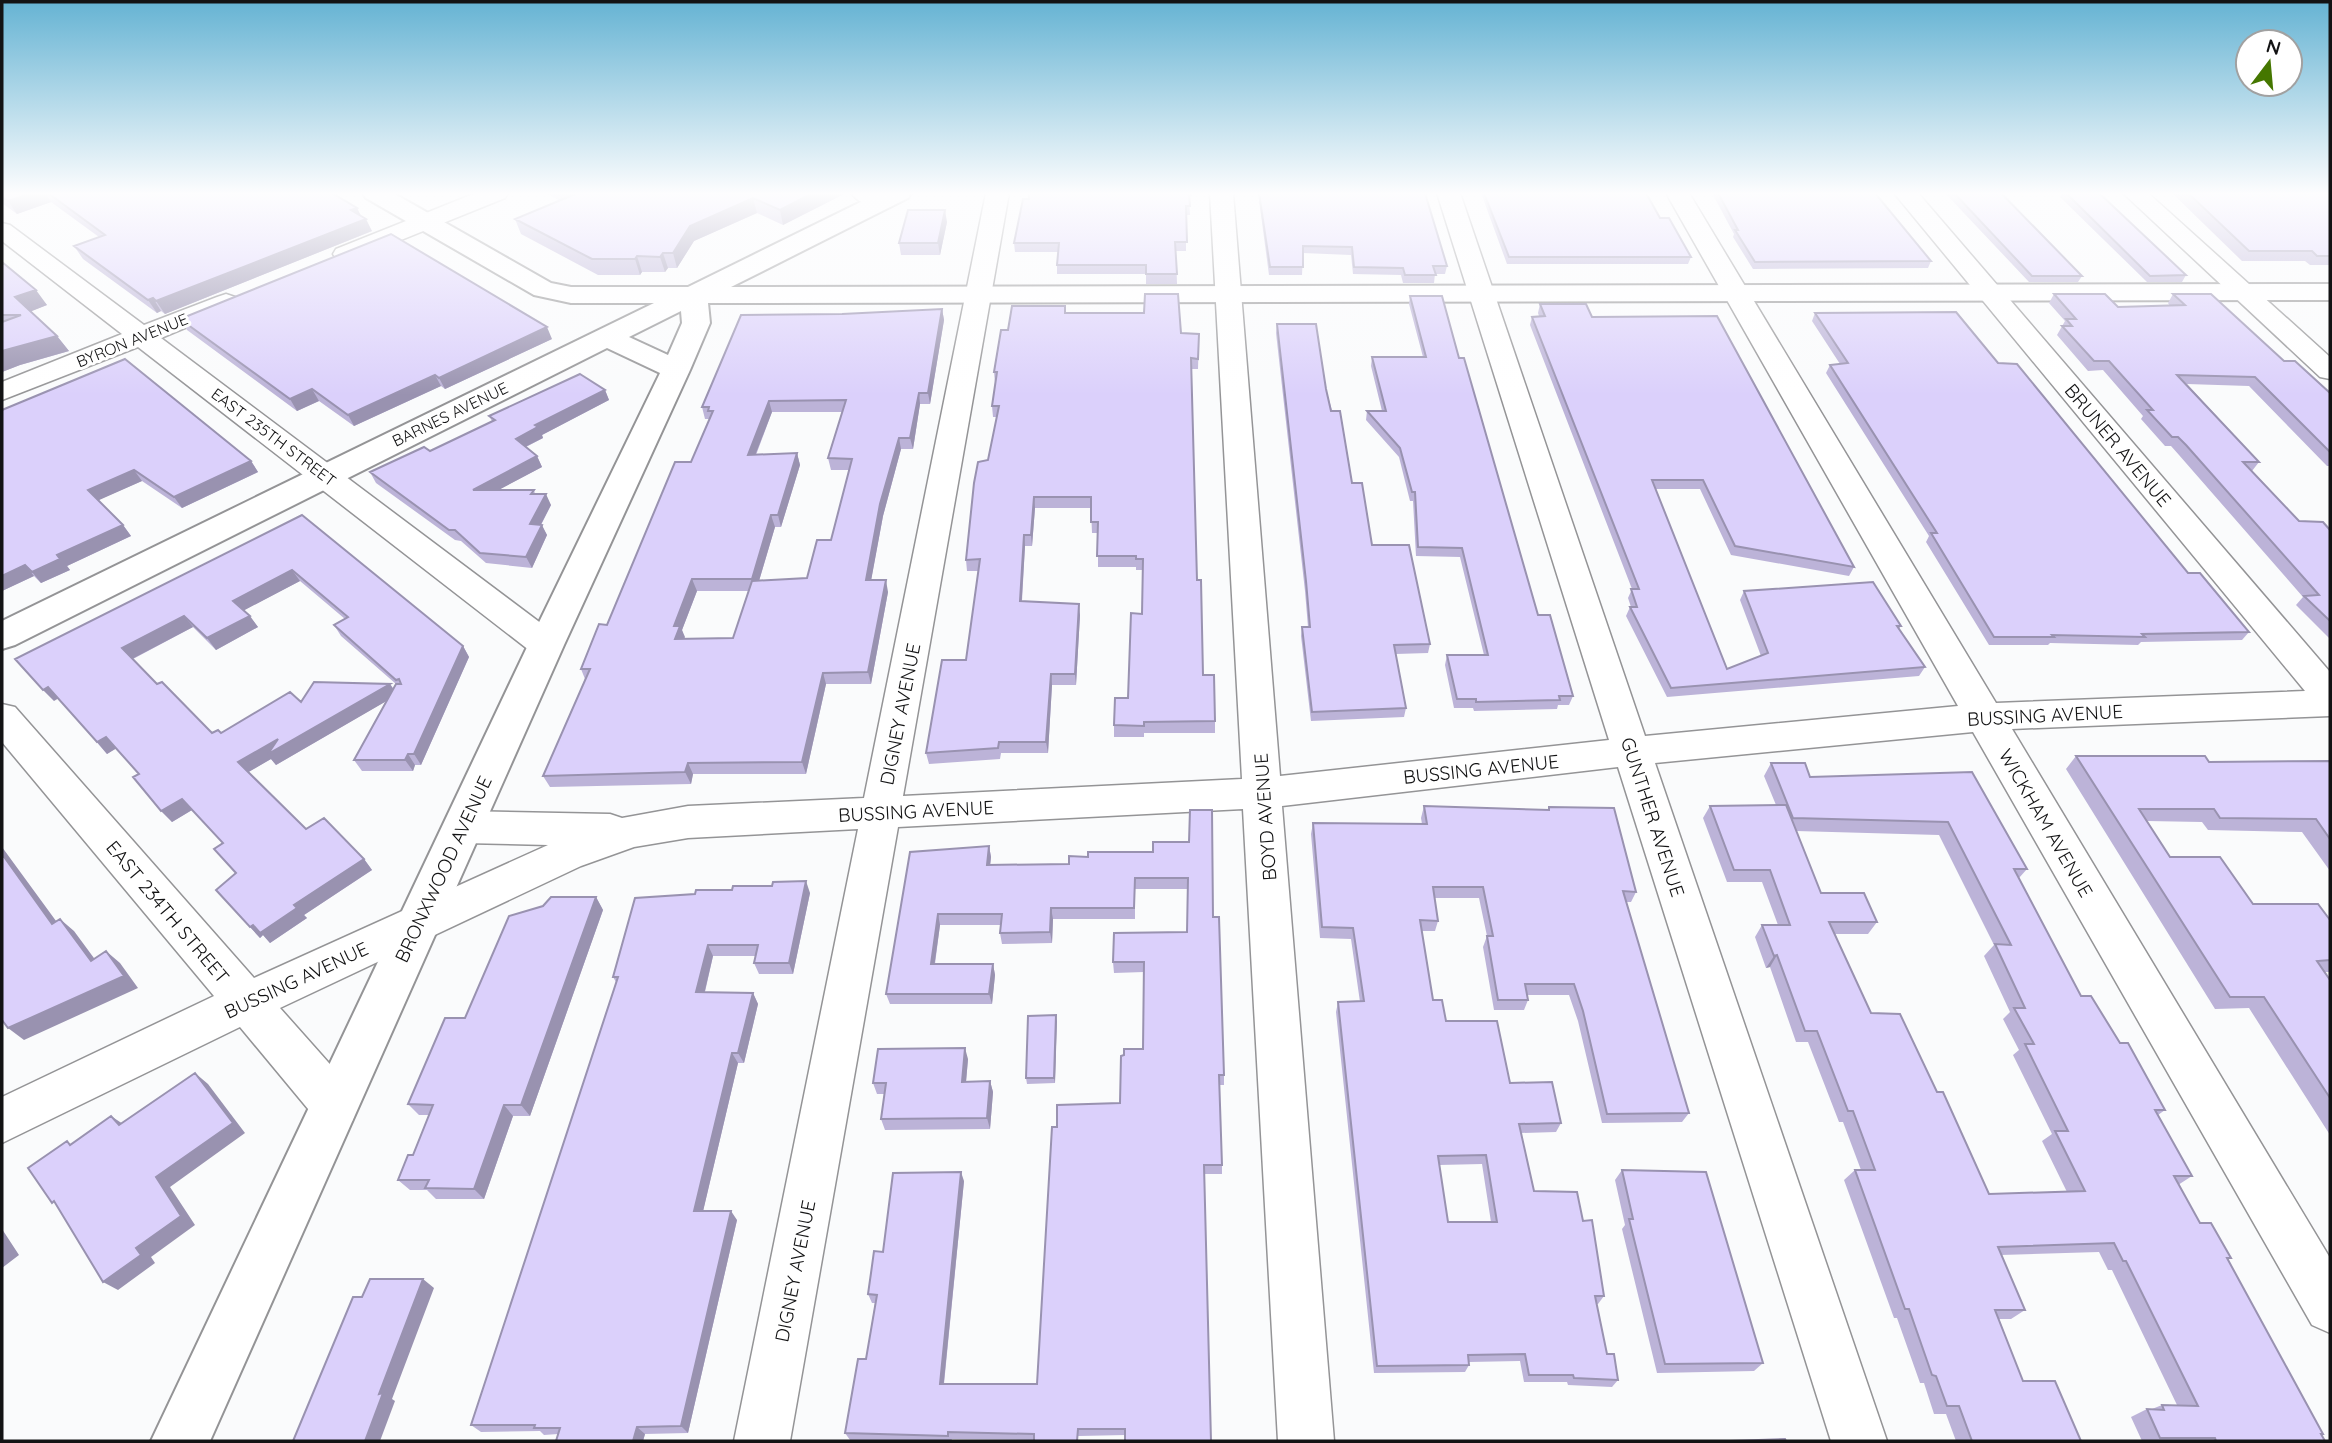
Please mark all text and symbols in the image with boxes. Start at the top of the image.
north arrow [2234,28,2304,98]
text: N [2264,33,2284,60]
street label: BYRON AVENUE [73,309,191,371]
street label: BARNES AVENUE [389,377,511,451]
street label: BRUNER AVENUE [2060,379,2176,511]
street label: EAST 235TH STREET [208,384,341,491]
street label: DIGNEY AVENUE [874,641,926,787]
street label: BUSSING AVENUE [1966,699,2124,731]
street label: GUNTHER AVENUE [1616,734,1690,900]
street label: WICKHAM AVENUE [1994,745,2098,901]
street label: BUSSING AVENUE [1402,749,1560,789]
street label: BOYD AVENUE [1249,752,1281,882]
street label: BRONXWOOD AVENUE [389,772,497,966]
street label: BUSSING AVENUE [837,795,995,827]
street label: EAST 234TH STREET [101,836,235,988]
street label: BUSSING AVENUE [220,936,372,1024]
street label: DIGNEY AVENUE [769,1198,821,1344]

